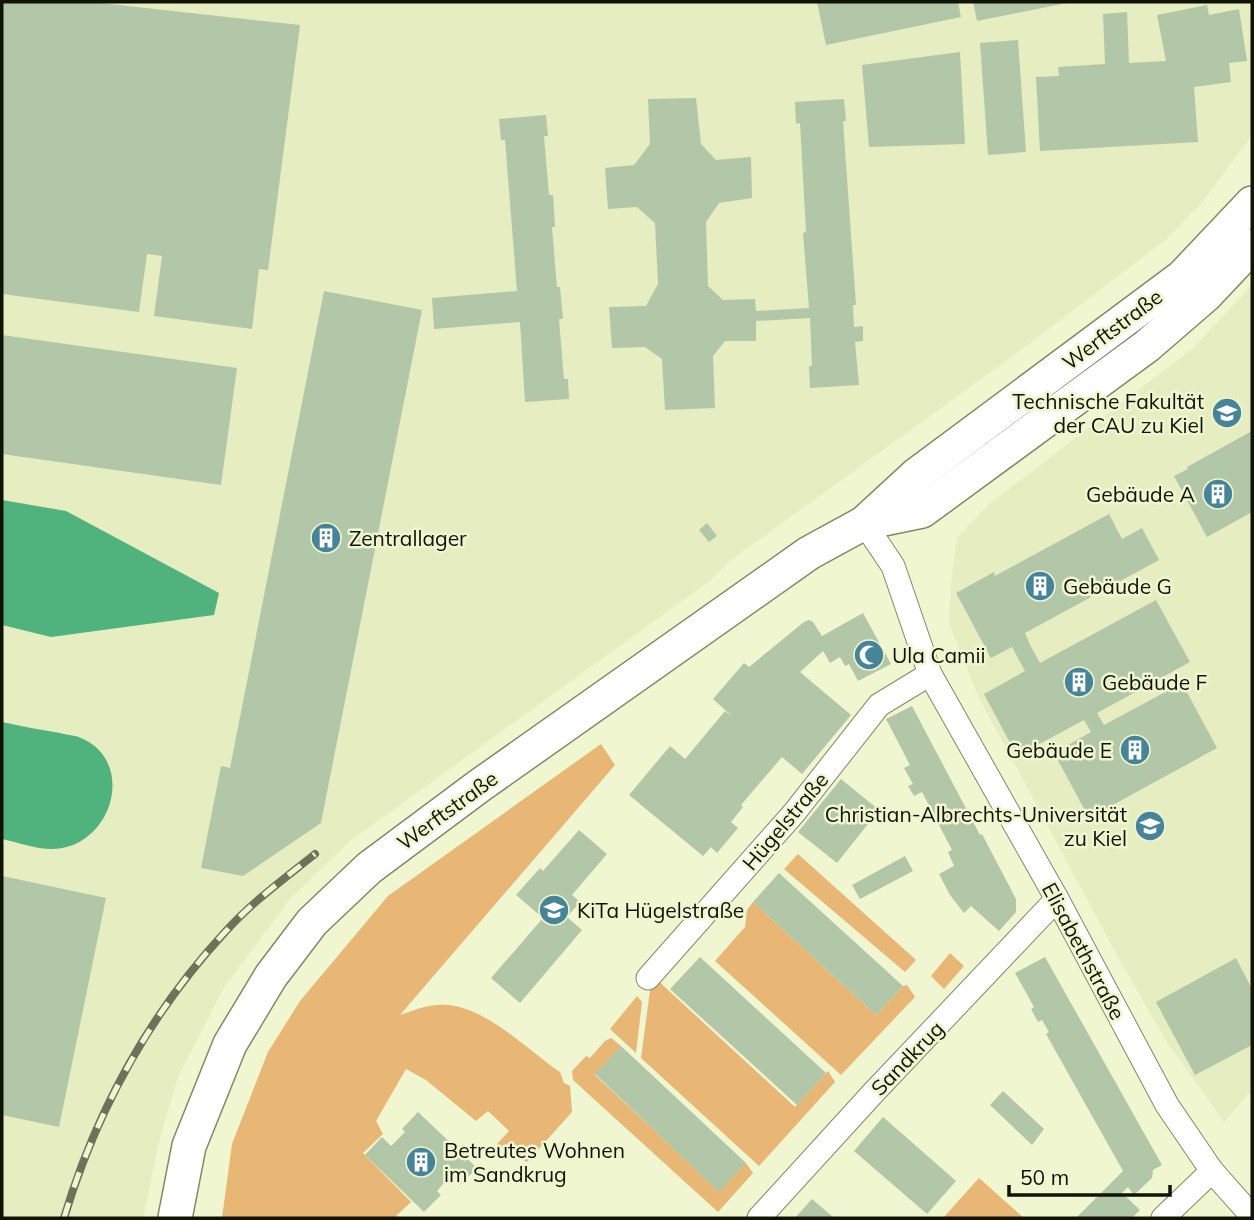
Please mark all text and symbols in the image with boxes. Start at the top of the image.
street label: Werftstraße [1057,283,1167,375]
place label: Technische Fakultät der CAU zu Kiel [1012,388,1204,438]
school or university icon: Technische Fakultät der CAU zu Kiel [1210,396,1244,430]
building icon: Gebäude A [1201,477,1235,511]
place label: Gebäude A [1086,481,1196,507]
building icon: Zentrallager [309,521,343,555]
place label: Zentrallager [349,525,467,551]
building icon: Gebäude G [1023,569,1057,603]
place label: Gebäude G [1063,573,1172,599]
mosque icon: Ula Camii [852,638,886,672]
place label: Ula Camii [892,642,985,668]
building icon: Gebäude F [1062,665,1096,699]
place label: Gebäude F [1102,669,1208,695]
building icon: Gebäude E [1118,733,1152,767]
place label: Gebäude E [1006,737,1112,763]
street label: Werftstraße [392,765,502,855]
street label: Hügelstraße [737,767,833,875]
place label: Christian-Albrechts-Universität zu Kiel [825,801,1127,851]
school or university icon: Christian-Albrechts-Universität zu Kiel [1133,809,1167,843]
street label: Elisabethstraße [1037,878,1131,1024]
school or university icon: KiTa Hügelstraße [537,893,571,927]
place label: KiTa Hügelstraße [577,897,744,923]
street label: Sandkrug [865,1015,949,1101]
place label: Betreutes Wohnen im Sandkrug [444,1137,625,1187]
building icon: Betreutes Wohnen im Sandkrug [404,1145,438,1179]
scale bar [1009,1154,1170,1198]
text: 50 m [1020,1164,1069,1190]

